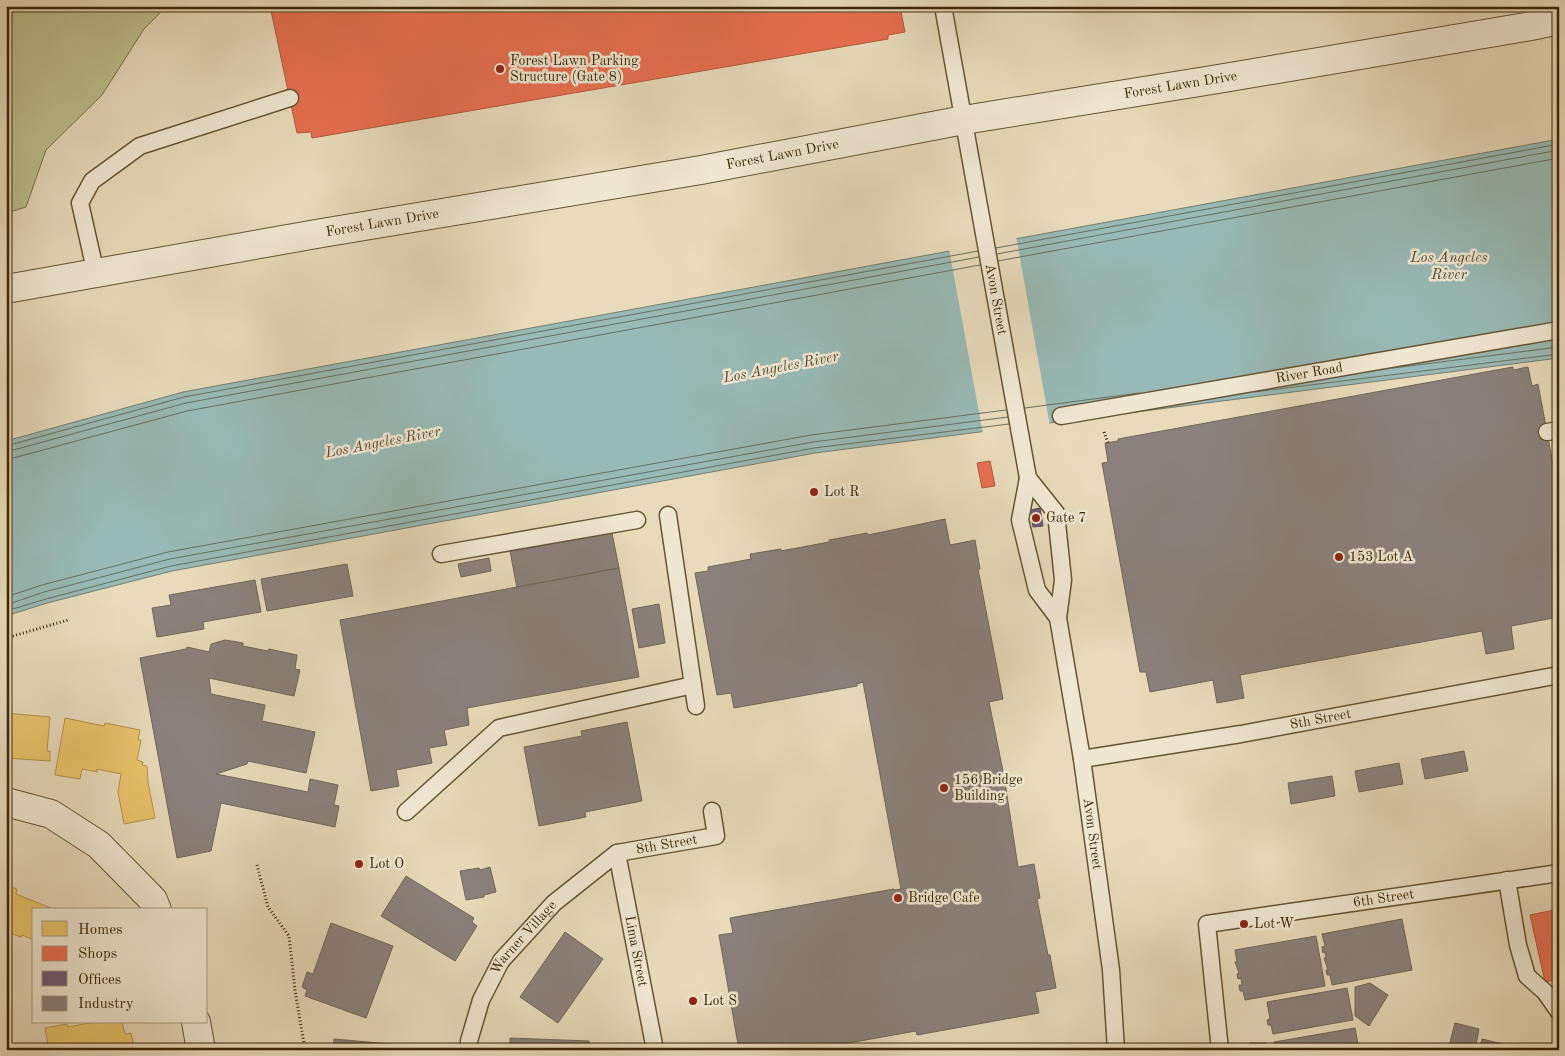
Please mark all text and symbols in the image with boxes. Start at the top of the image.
place label: Forest Lawn Parking Structure (Gate 8) [510,54,639,84]
marker: Forest Lawn Parking Structure (Gate 8) [494,63,506,75]
street label: Forest Lawn Drive [1123,69,1238,101]
street label: Forest Lawn Drive [725,137,840,172]
street label: Forest Lawn Drive [325,207,440,239]
water label: Los Angeles River [1409,251,1488,283]
street label: Avon Street [983,263,1009,336]
water label: Los Angeles River [721,349,840,387]
street label: River Road [1275,360,1344,386]
water label: Los Angeles River [323,424,442,462]
place label: Lot R [824,485,859,499]
marker: Lot R [808,486,820,498]
place label: Gate 7 [1046,511,1086,525]
marker: Gate 7 [1030,512,1042,524]
place label: 153 Lot A [1349,550,1413,564]
marker: 153 Lot A [1333,551,1345,563]
street label: 8th Street [1289,707,1352,732]
place label: 156 Bridge Building [954,773,1023,803]
marker: 156 Bridge Building [938,782,950,794]
street label: Avon Street [1080,797,1104,871]
street label: 8th Street [635,832,698,857]
place label: Lot O [369,857,404,871]
marker: Lot O [353,858,365,870]
street label: 6th Street [1352,887,1415,910]
place label: Bridge Cafe [908,891,980,905]
marker: Bridge Cafe [892,892,904,904]
street label: Warner Village [488,898,559,977]
legend [32,908,208,1024]
street label: Lima Street [622,914,650,988]
place label: Lot W [1254,917,1294,931]
marker: Lot W [1238,918,1250,930]
text: Homes [78,923,123,938]
text: Shops [78,947,117,962]
text: Offices [78,973,121,988]
place label: Lot S [703,994,737,1008]
marker: Lot S [687,995,699,1007]
text: Industry [78,997,134,1012]

